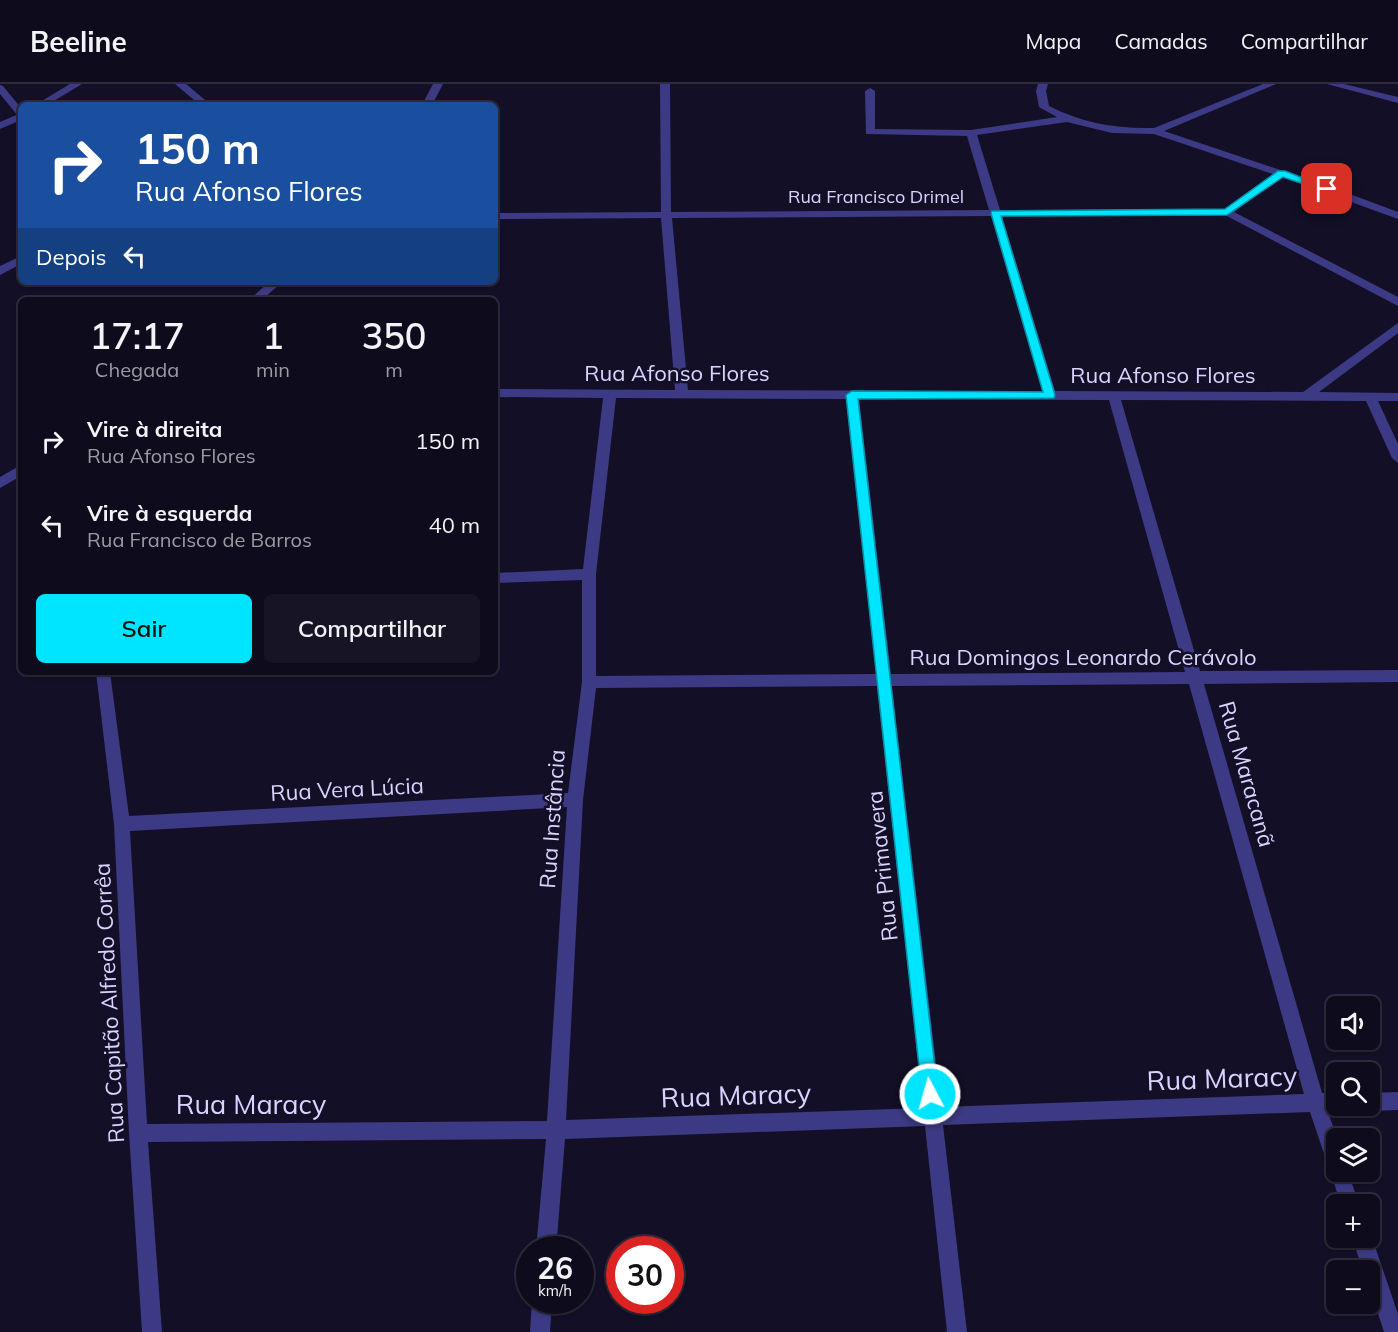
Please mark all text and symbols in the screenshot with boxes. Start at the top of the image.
text: Beeline [30,24,127,59]
text: Mapa [1026,28,1081,54]
text: Camadas [1114,28,1208,54]
text: Compartilhar [1241,28,1368,54]
text: 150 m [135,122,260,175]
icon: right [36,126,114,204]
pin [1301,163,1352,214]
icon: arrive [1310,172,1343,205]
text: Rua Afonso Flores [135,174,363,208]
street label: Rua Francisco Drimel [788,185,964,208]
icon: left [118,240,151,273]
text: Depois [36,243,106,271]
text: 17:17 [90,313,184,358]
text: 1 [262,313,284,358]
text: 350 [362,313,426,358]
text: Chegada [95,357,179,382]
text: min [256,357,290,382]
text: m [385,357,403,382]
street label: Rua Afonso Flores [584,359,770,387]
street label: Rua Afonso Flores [1070,361,1256,389]
text: Vire à direita [87,415,222,443]
icon: right [36,425,69,458]
text: 150 m [415,427,480,455]
text: Rua Afonso Flores [87,443,256,468]
text: Vire à esquerda [87,499,252,527]
icon: left [36,509,69,542]
text: 40 m [429,511,480,539]
text: Rua Francisco de Barros [87,527,312,552]
button: Sair [36,594,252,663]
button: Compartilhar [264,594,480,663]
street label: Rua Domingos Leonardo Cerávolo [910,643,1256,671]
street label: Rua Maracanã [1213,698,1281,850]
street label: Rua Instância [533,749,571,889]
street label: Rua Vera Lúcia [270,771,424,807]
street label: Rua Primavera [860,789,904,943]
street label: Rua Capitão Alfredo Corrêa [88,862,130,1144]
map controls [1326,996,1380,1314]
button: sound [1326,996,1380,1050]
street label: Rua Maracy [1146,1058,1298,1098]
position arrow [898,1062,962,1126]
button: search [1326,1062,1380,1116]
street label: Rua Maracy [660,1075,812,1115]
street label: Rua Maracy [176,1087,327,1121]
button: layers [1326,1128,1380,1182]
button: + [1326,1194,1380,1248]
speed limit sign: 30 [606,1236,684,1314]
text: 26 [537,1249,573,1287]
button: − [1326,1260,1380,1314]
text: km/h [538,1281,572,1300]

